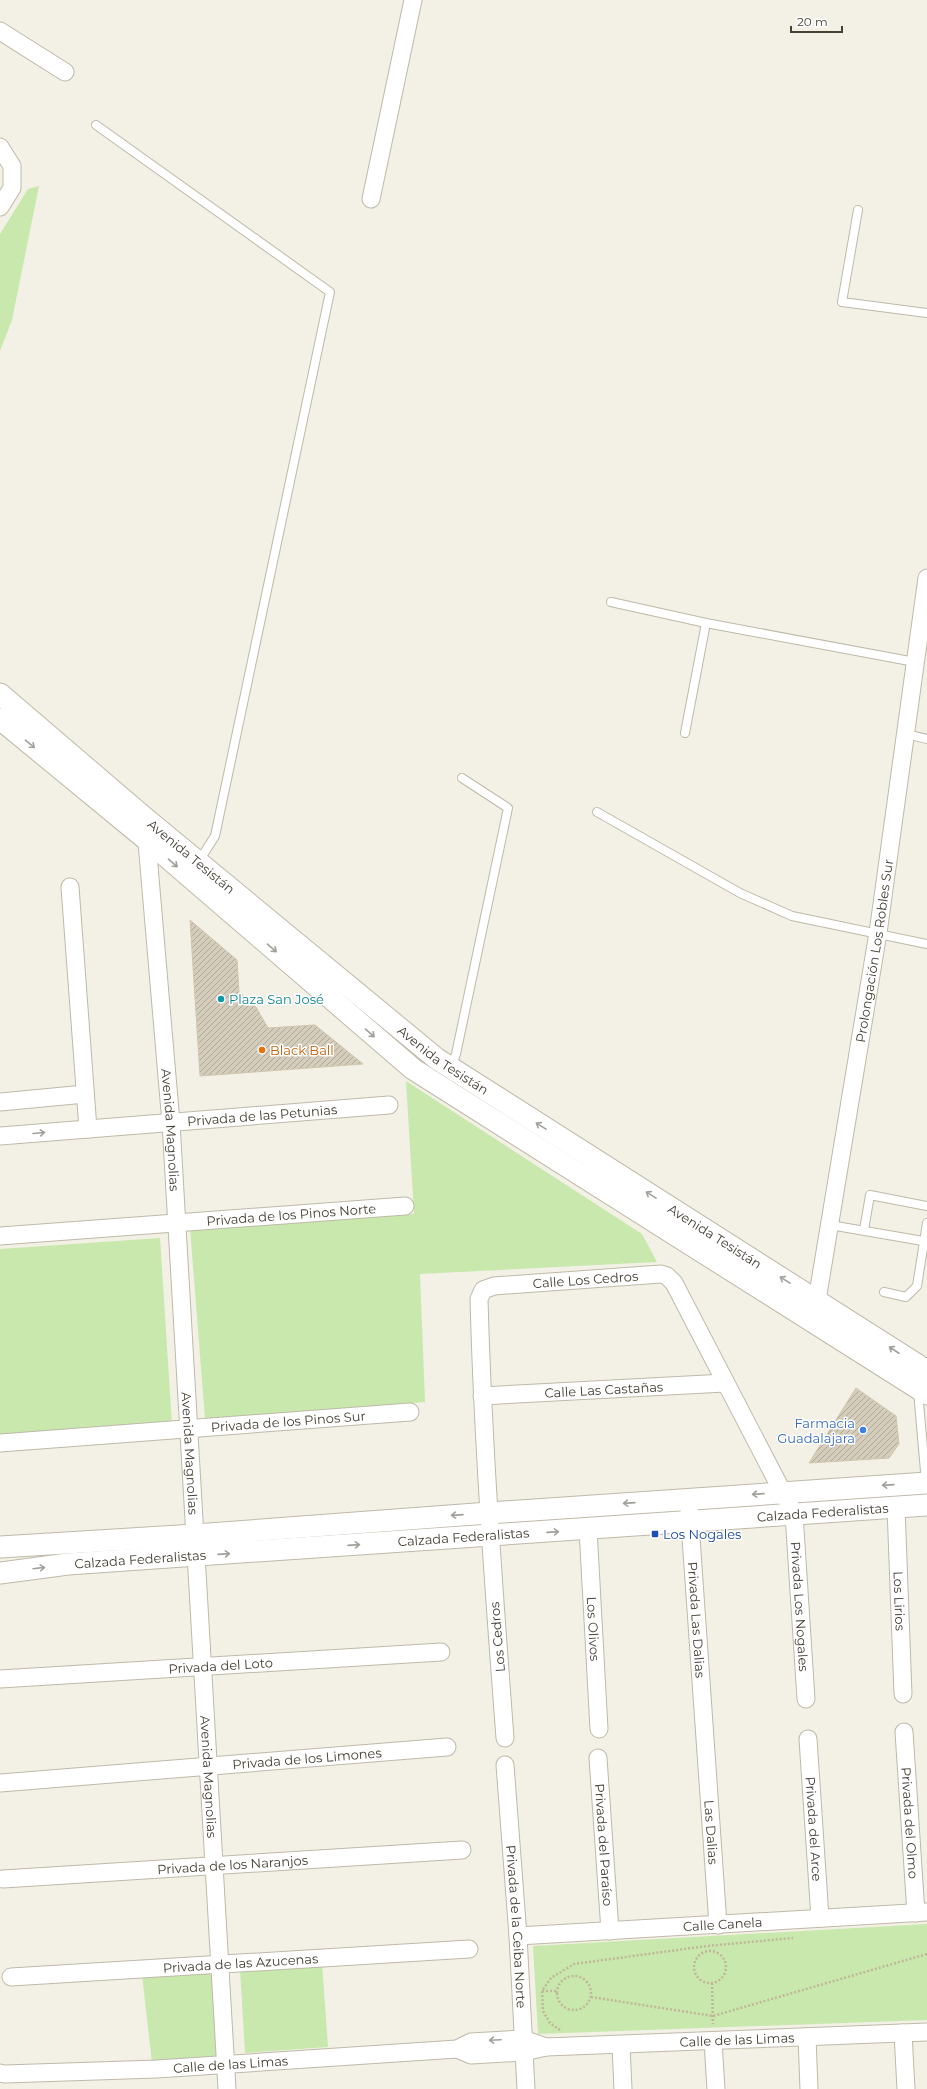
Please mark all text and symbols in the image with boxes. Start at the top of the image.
scale bar [791,8,842,34]
text: 20 m [797,14,828,29]
one-way arrow [25,740,36,748]
street label: Avenida Tesistán [145,816,238,897]
one-way arrow [168,858,178,868]
street label: Prolongación Los Robles Sur [852,858,896,1044]
one-way arrow [266,943,277,952]
place label: Plaza San José [229,991,324,1007]
marker: Plaza San José [216,994,226,1004]
street label: Avenida Tesistán [394,1022,492,1098]
one-way arrow [365,1028,375,1037]
place label: Black Ball [270,1042,334,1058]
marker: Black Ball [257,1045,267,1055]
street label: Avenida Magnolias [158,1068,183,1192]
street label: Privada de las Petunias [187,1101,338,1129]
one-way arrow [536,1121,547,1130]
one-way arrow [32,1129,45,1137]
one-way arrow [646,1191,657,1199]
street label: Privada de los Pinos Norte [206,1200,377,1229]
street label: Avenida Tesistán [665,1200,765,1272]
street label: Calle Los Cedros [532,1268,639,1291]
one-way arrow [779,1276,790,1284]
one-way arrow [889,1346,900,1354]
street label: Calle Las Castañas [544,1378,664,1401]
street label: Avenida Magnolias [179,1392,202,1515]
street label: Privada de los Pinos Sur [210,1407,366,1435]
place label: Farmacia Guadalajara [777,1415,855,1446]
marker: Farmacia Guadalajara [858,1425,868,1435]
one-way arrow [882,1482,895,1489]
one-way arrow [752,1491,765,1498]
one-way arrow [623,1500,636,1507]
street label: Calzada Federalistas [756,1500,889,1525]
one-way arrow [451,1512,464,1519]
street label: Calzada Federalistas [397,1524,530,1549]
place label: Los Nogales [663,1526,741,1542]
one-way arrow [546,1528,559,1535]
marker: Los Nogales [650,1529,660,1539]
street label: Privada Los Nogales [788,1541,812,1672]
one-way arrow [347,1542,360,1549]
street label: Calzada Federalistas [74,1547,207,1572]
one-way arrow [217,1550,230,1557]
street label: Privada Las Dalias [685,1561,709,1678]
one-way arrow [32,1564,45,1572]
street label: Los Lirios [890,1571,909,1631]
street label: Los Olivos [584,1596,603,1662]
street label: Los Cedros [486,1601,508,1673]
street label: Privada del Loto [168,1654,273,1677]
street label: Avenida Magnolias [197,1715,220,1839]
street label: Privada de los Limones [232,1744,382,1772]
street label: Privada del Olmo [898,1766,922,1879]
street label: Privada del Arce [803,1776,826,1882]
street label: Privada del Paraíso [592,1783,616,1907]
street label: Las Dalias [701,1799,722,1865]
street label: Privada de la Ceiba Norte [503,1844,530,2009]
street label: Privada de los Naranjos [157,1852,308,1877]
street label: Calle Canela [682,1914,763,1934]
street label: Privada de las Azucenas [162,1950,319,1976]
street label: Calle de las Limas [679,2029,795,2050]
one-way arrow [489,2037,502,2044]
street label: Calle de las Limas [173,2052,289,2076]

